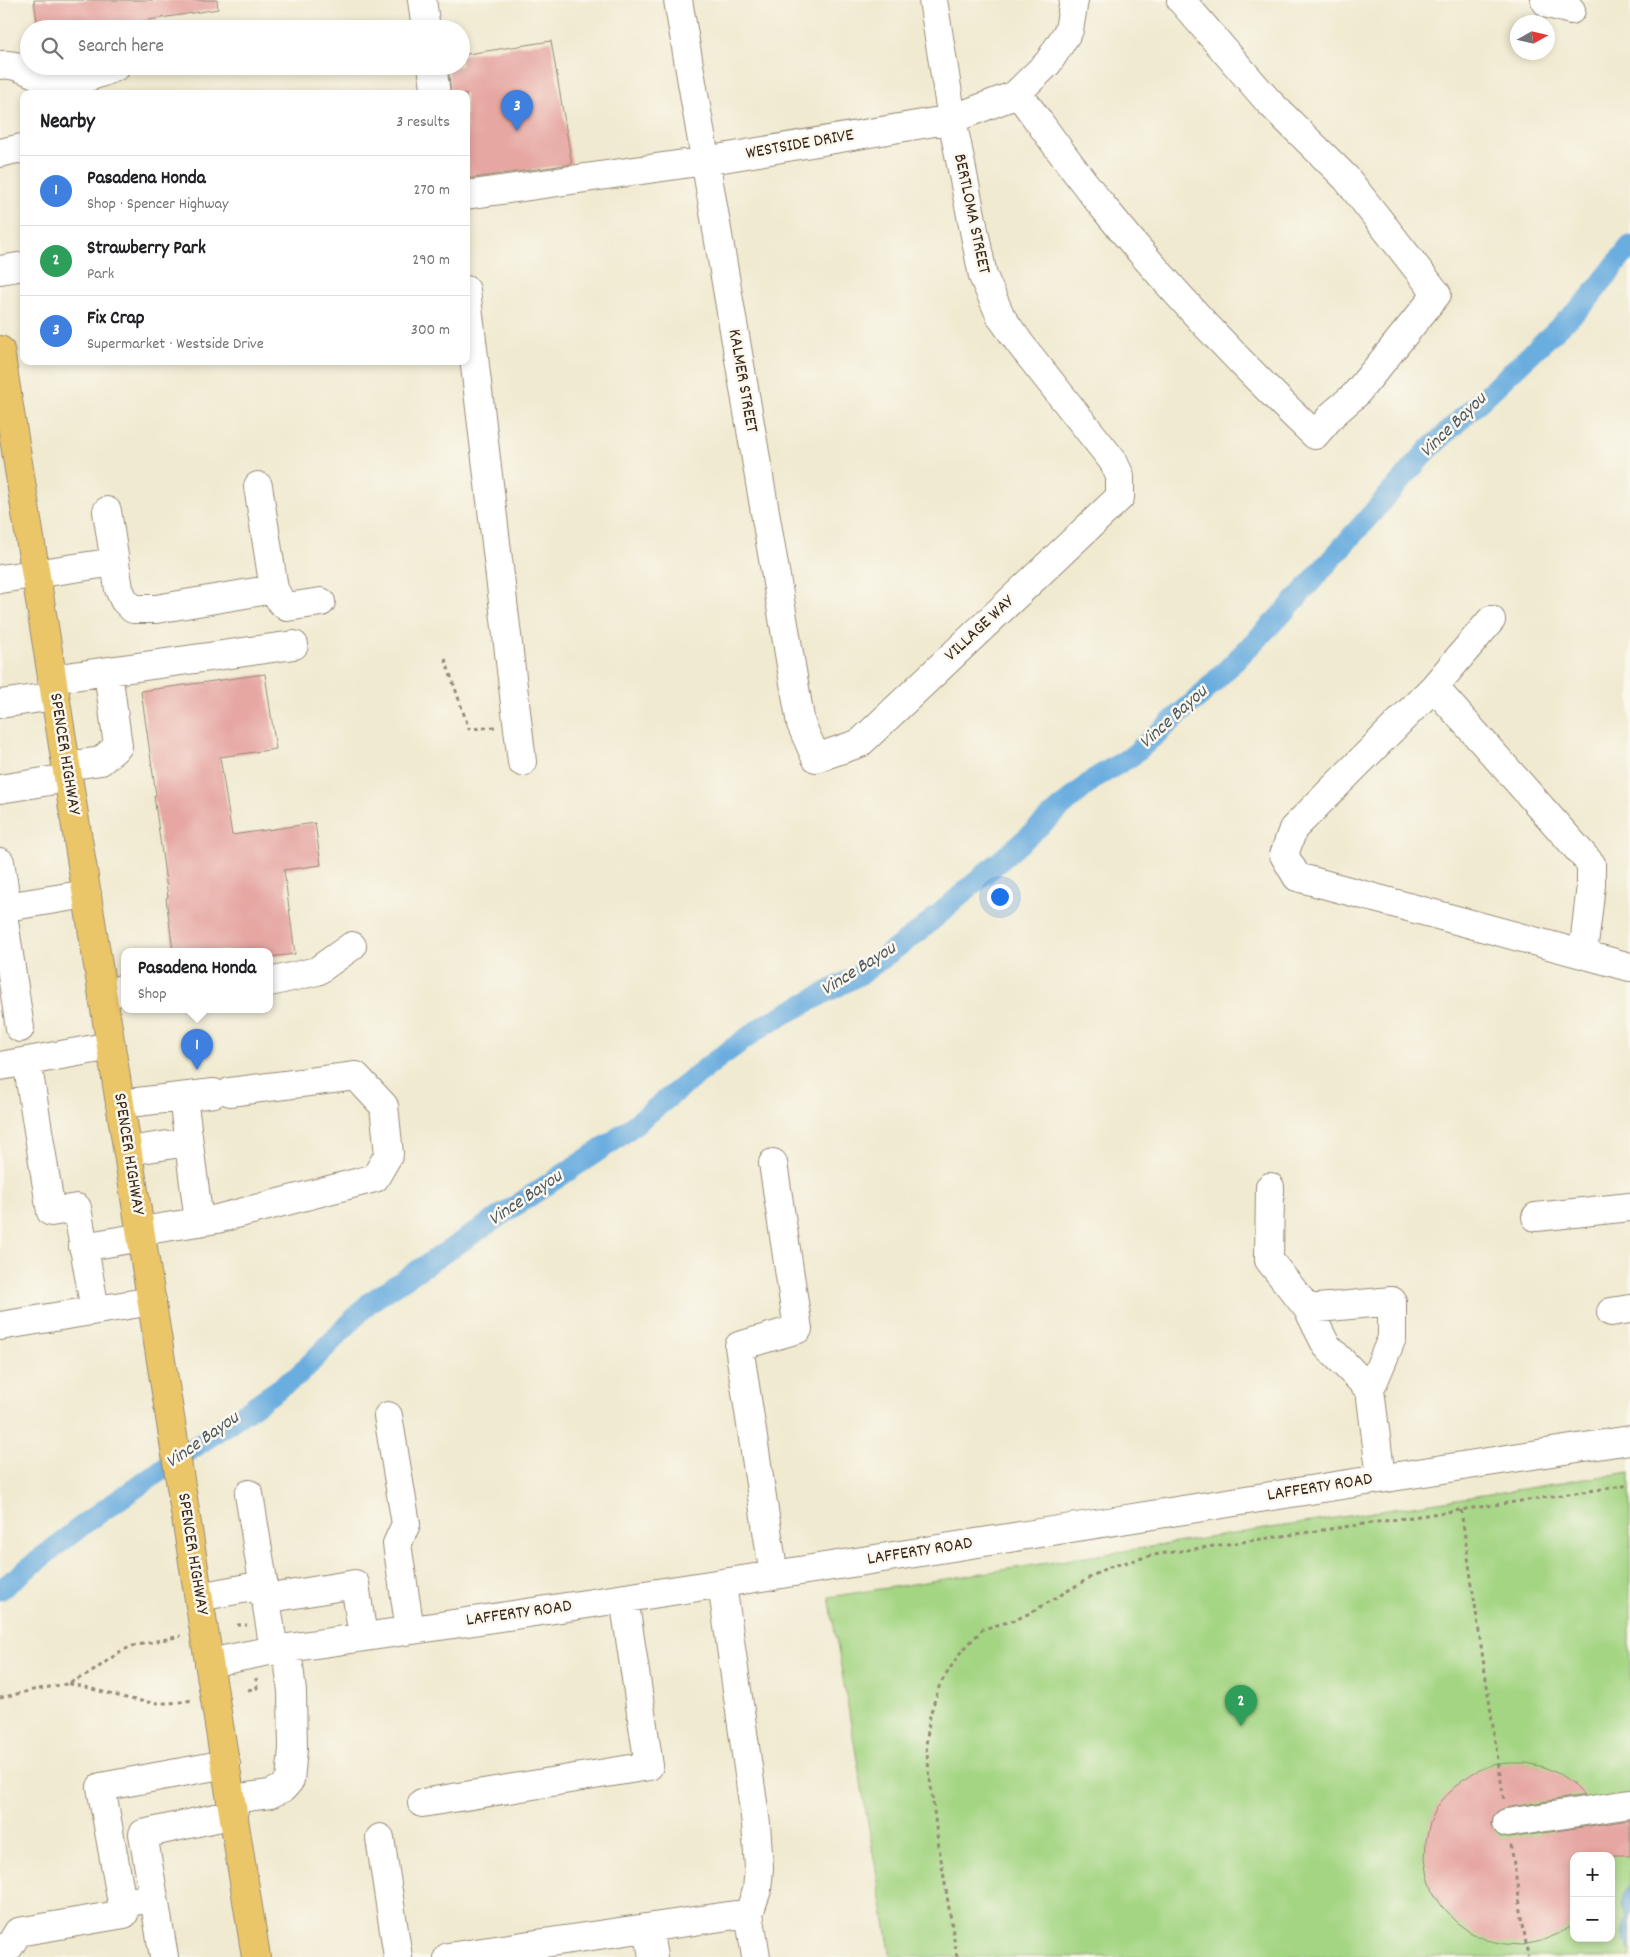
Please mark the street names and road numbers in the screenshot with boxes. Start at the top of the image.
street label: WESTSIDE DRIVE [744,123,856,167]
street label: BERTLOMA STREET [946,152,996,276]
street label: KALMER STREET [721,327,763,435]
street label: VILLAGE WAY [940,589,1021,668]
street label: SPENCER HIGHWAY [42,691,86,818]
street label: SPENCER HIGHWAY [106,1091,150,1218]
street label: LAFFERTY ROAD [1266,1467,1374,1509]
street label: SPENCER HIGHWAY [170,1491,214,1618]
street label: LAFFERTY ROAD [866,1531,974,1573]
street label: LAFFERTY ROAD [465,1594,573,1634]

